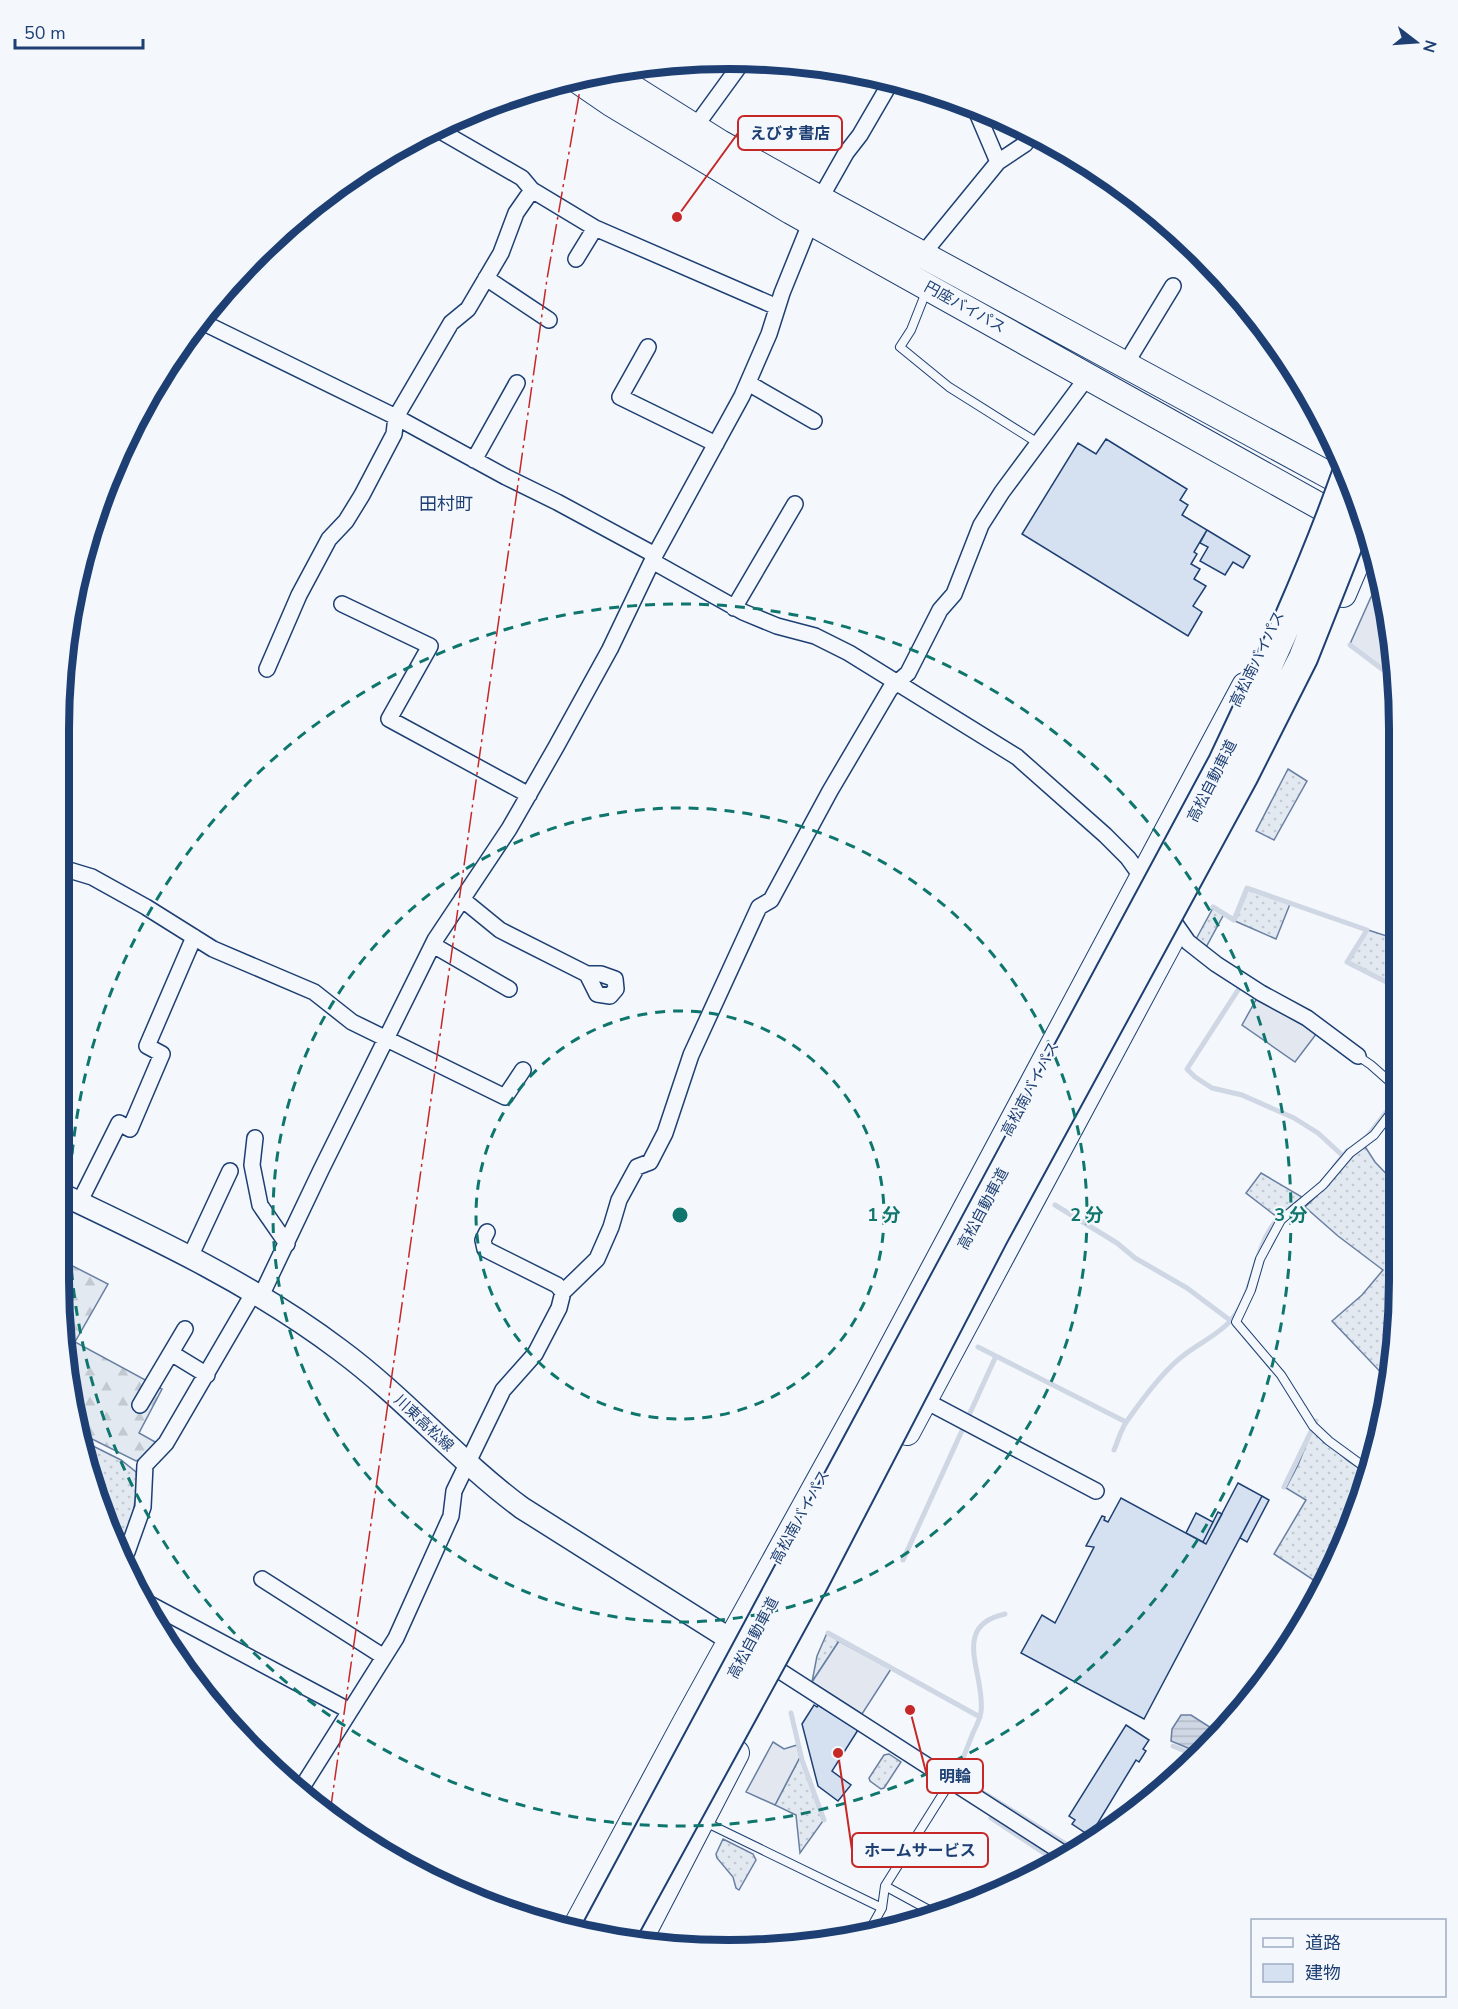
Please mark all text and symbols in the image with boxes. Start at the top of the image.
scale bar [15,12,142,50]
north arrow [1386,12,1446,72]
text: 50 m [24,21,66,45]
text: N [1417,37,1442,55]
callout: えびす書店 [738,116,842,150]
text: えびす書店 [750,123,830,145]
street label: 円座バイパス [921,277,1009,337]
district label: 田村町 [419,492,473,516]
street label: 高松南バイパス [1225,608,1289,710]
street label: 高松自動車道 [1183,736,1241,826]
street label: 高松南バイパス [997,1038,1063,1140]
street label: 高松自動車道 [953,1165,1013,1253]
text: 1 分 [867,1203,901,1227]
text: 2 分 [1070,1203,1104,1227]
text: 3 分 [1274,1203,1308,1227]
centre of rings [670,1205,690,1225]
street label: 川東高松線 [390,1390,458,1456]
street label: 高松南バイパス [766,1466,834,1568]
street label: 高松自動車道 [723,1594,783,1682]
callout: 明輪 [927,1759,983,1793]
text: 明輪 [939,1766,971,1788]
callout: ホームサービス [852,1833,988,1867]
text: ホームサービス [864,1840,976,1862]
legend [1251,1919,1446,1997]
text: 道路 [1305,1931,1341,1955]
text: 建物 [1305,1961,1341,1985]

